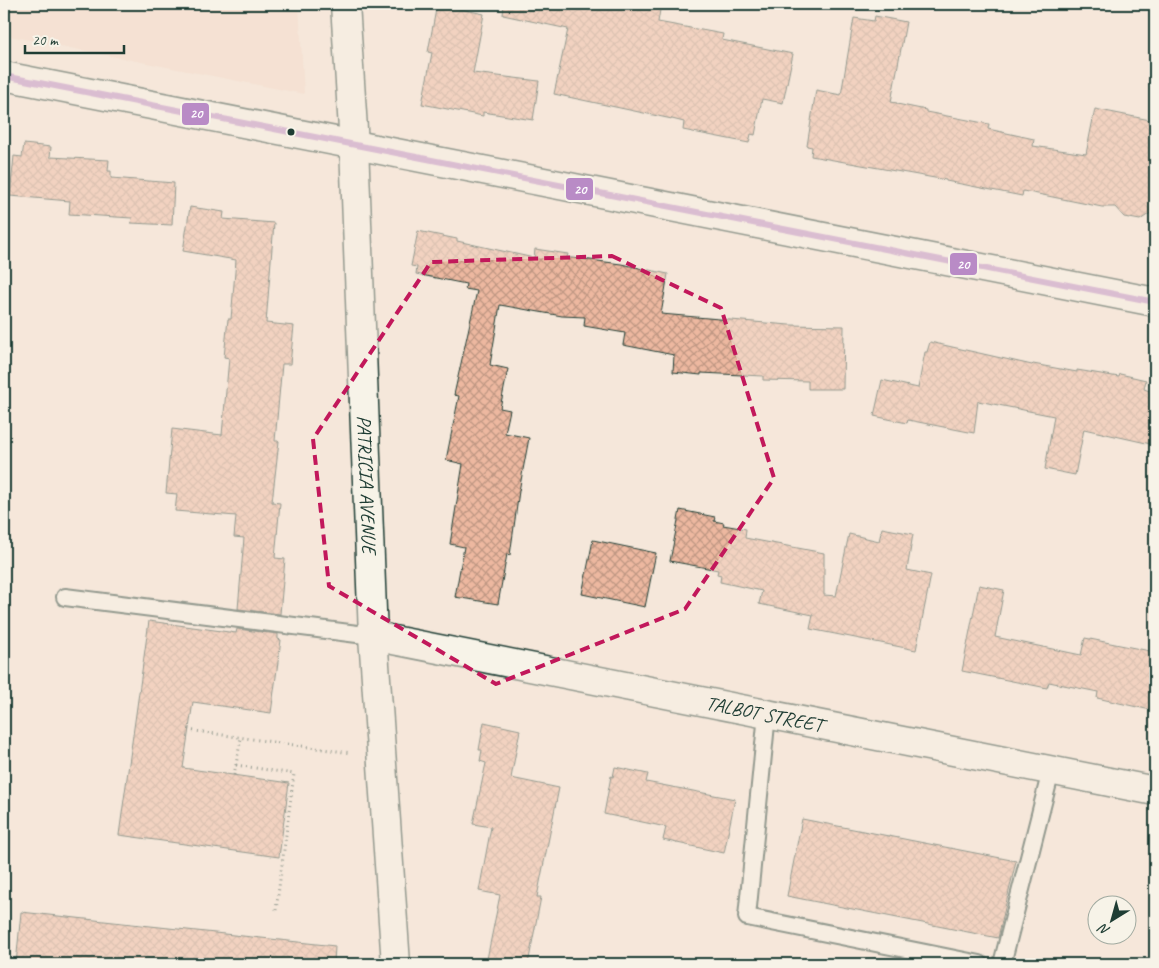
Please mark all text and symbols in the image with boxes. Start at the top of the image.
scale bar [25,22,124,54]
text: 20 m [32,31,59,50]
line badge: 20 [181,102,210,126]
text: 20 [190,105,204,122]
unlabelled marker [286,127,296,137]
line badge: 20 [565,177,594,201]
text: 20 [574,181,588,198]
line badge: 20 [949,252,978,276]
text: 20 [957,256,971,273]
street label: PATRICIA AVENUE [352,415,382,557]
street label: TALBOT STREET [704,690,830,738]
north arrow [1086,896,1136,946]
text: N [1094,919,1113,939]

